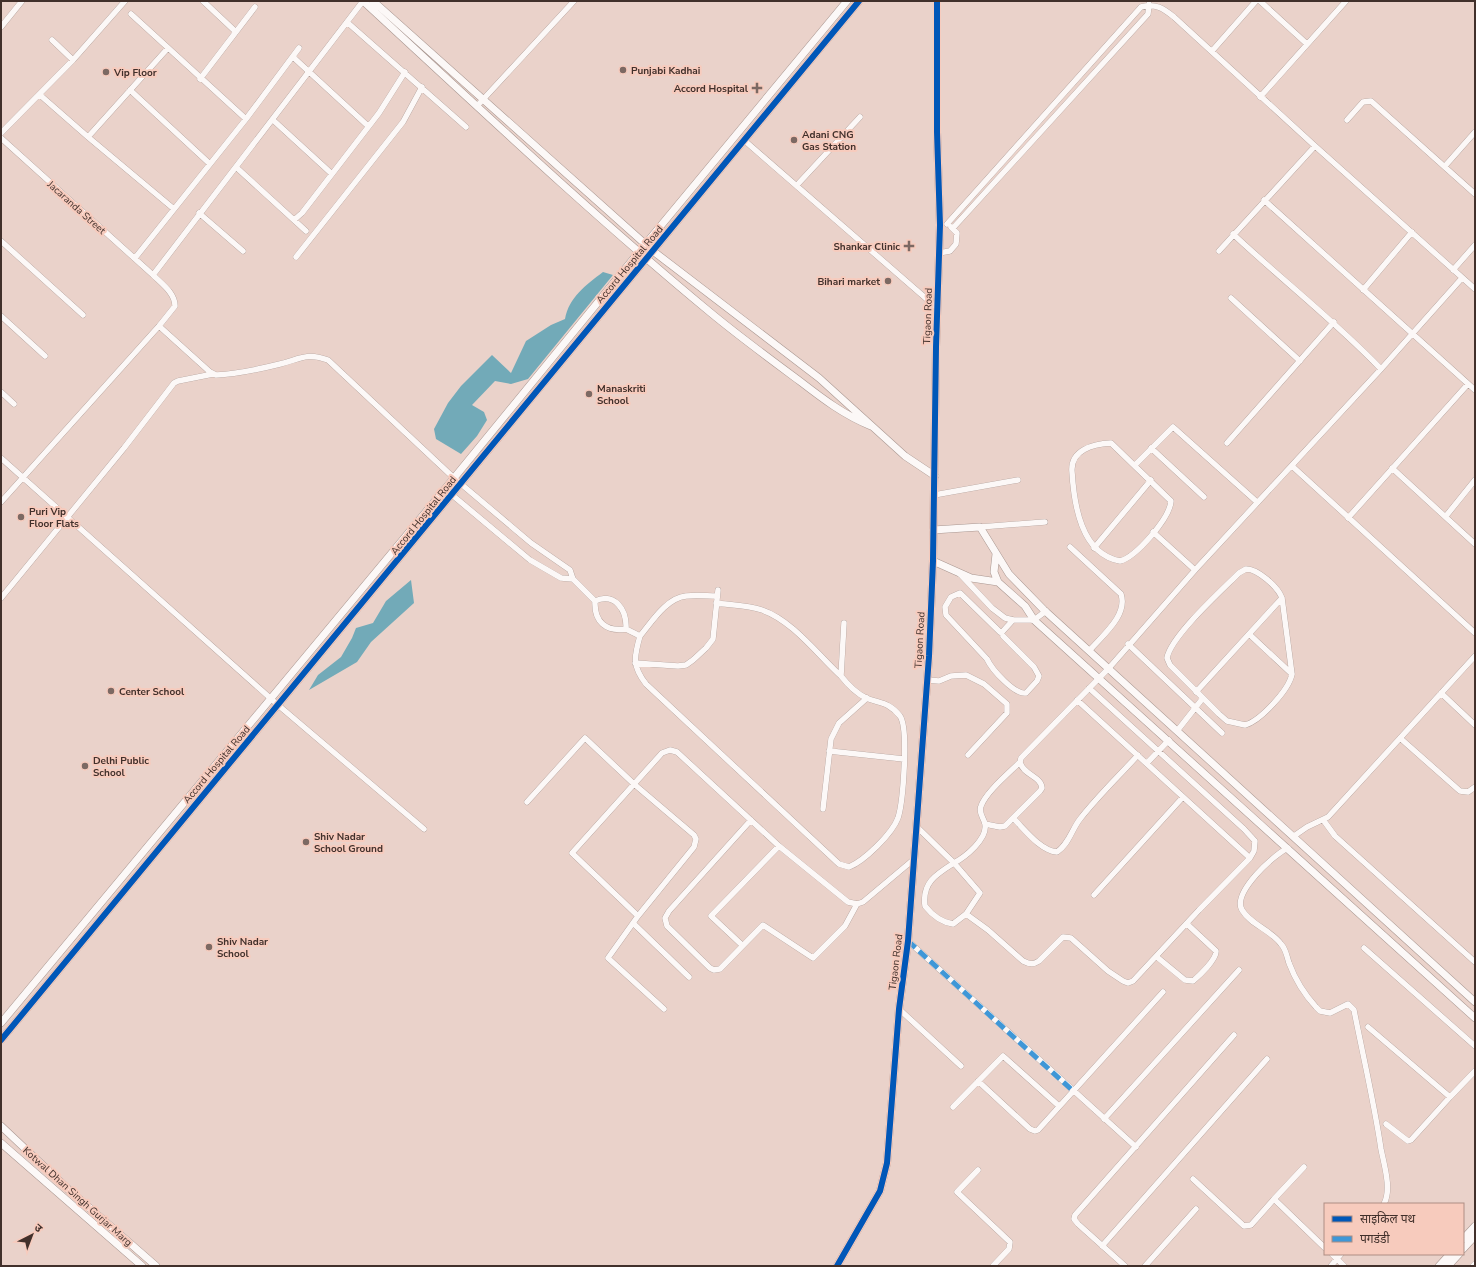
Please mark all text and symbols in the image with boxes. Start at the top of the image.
place label: Punjabi Kadhai [631,64,700,78]
marker: Punjabi Kadhai [618,65,628,75]
place label: Vip Floor [113,66,157,80]
marker: Vip Floor [101,67,111,77]
place label: Accord Hospital [674,82,749,96]
marker: Accord Hospital [751,82,763,94]
place label: Adani CNG Gas Station [802,128,856,154]
marker: Adani CNG Gas Station [789,135,799,145]
street label: Jacaranda Street [43,177,109,238]
street label: Accord Hospital Road [593,223,667,306]
place label: Shankar Clinic [833,240,900,254]
marker: Shankar Clinic [903,240,915,252]
place label: Bihari market [817,275,880,289]
marker: Bihari market [883,276,893,286]
street label: Tigaon Road [920,287,936,345]
place label: Manaskriti School [597,382,646,408]
marker: Manaskriti School [584,389,594,399]
street label: Accord Hospital Road [388,473,460,558]
place label: Puri Vip Floor Flats [29,505,79,531]
marker: Puri Vip Floor Flats [16,512,26,522]
street label: Tigaon Road [912,611,928,669]
place label: Center School [119,685,185,699]
marker: Center School [106,686,116,696]
street label: Accord Hospital Road [180,723,254,806]
place label: Delhi Public School [93,754,149,780]
marker: Delhi Public School [80,761,90,771]
place label: Shiv Nadar School Ground [314,830,383,856]
marker: Shiv Nadar School Ground [301,837,311,847]
street label: Tigaon Road [886,933,906,991]
place label: Shiv Nadar School [217,935,268,961]
marker: Shiv Nadar School [204,942,214,952]
street label: Kotwal Dhan Singh Gurjar Marg [20,1144,135,1250]
legend [1324,1203,1464,1255]
text: साइकिल पथ [1360,1211,1415,1227]
north arrow [12,1215,52,1255]
text: उ [31,1220,46,1236]
text: पगडंडी [1360,1231,1390,1247]

